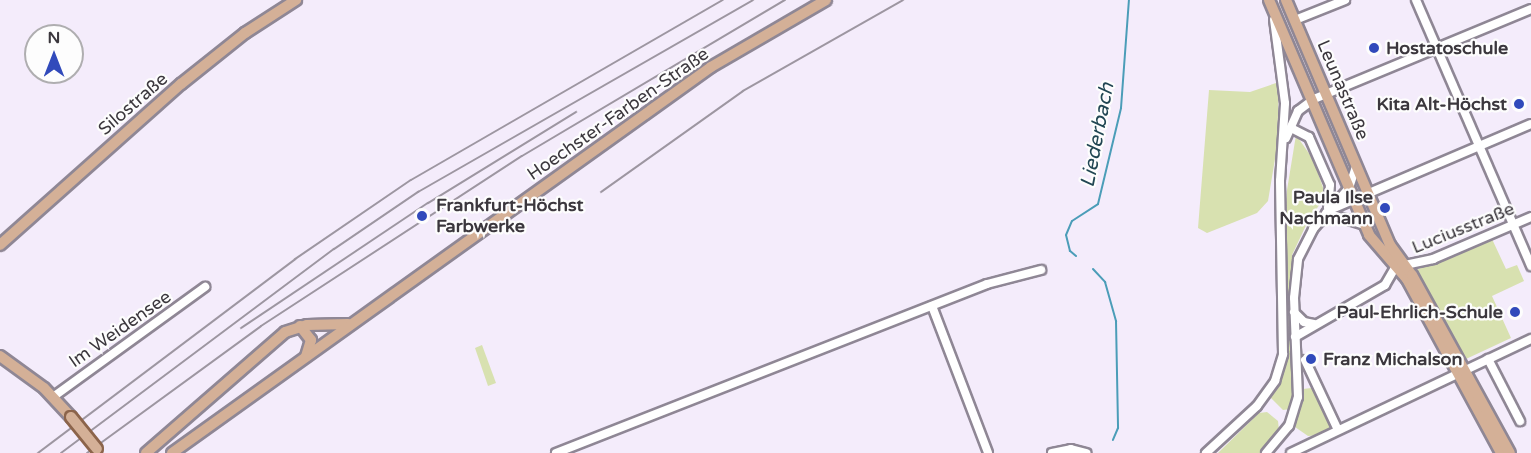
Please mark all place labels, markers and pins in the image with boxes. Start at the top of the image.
place label: Hostatoschule [1386,37,1508,59]
marker: Hostatoschule [1367,41,1381,55]
place label: Kita Alt-Höchst [1376,93,1507,115]
marker: Kita Alt-Höchst [1512,97,1526,111]
place label: Paula Ilse Nachmann [1279,187,1373,230]
place label: Frankfurt-Höchst Farbwerke [436,195,583,238]
marker: Paula Ilse Nachmann [1378,201,1392,215]
marker: Frankfurt-Höchst Farbwerke [413,207,431,225]
place label: Paul-Ehrlich-Schule [1337,301,1503,323]
marker: Paul-Ehrlich-Schule [1508,305,1522,319]
place label: Franz Michalson [1323,348,1462,370]
marker: Franz Michalson [1304,352,1318,366]

